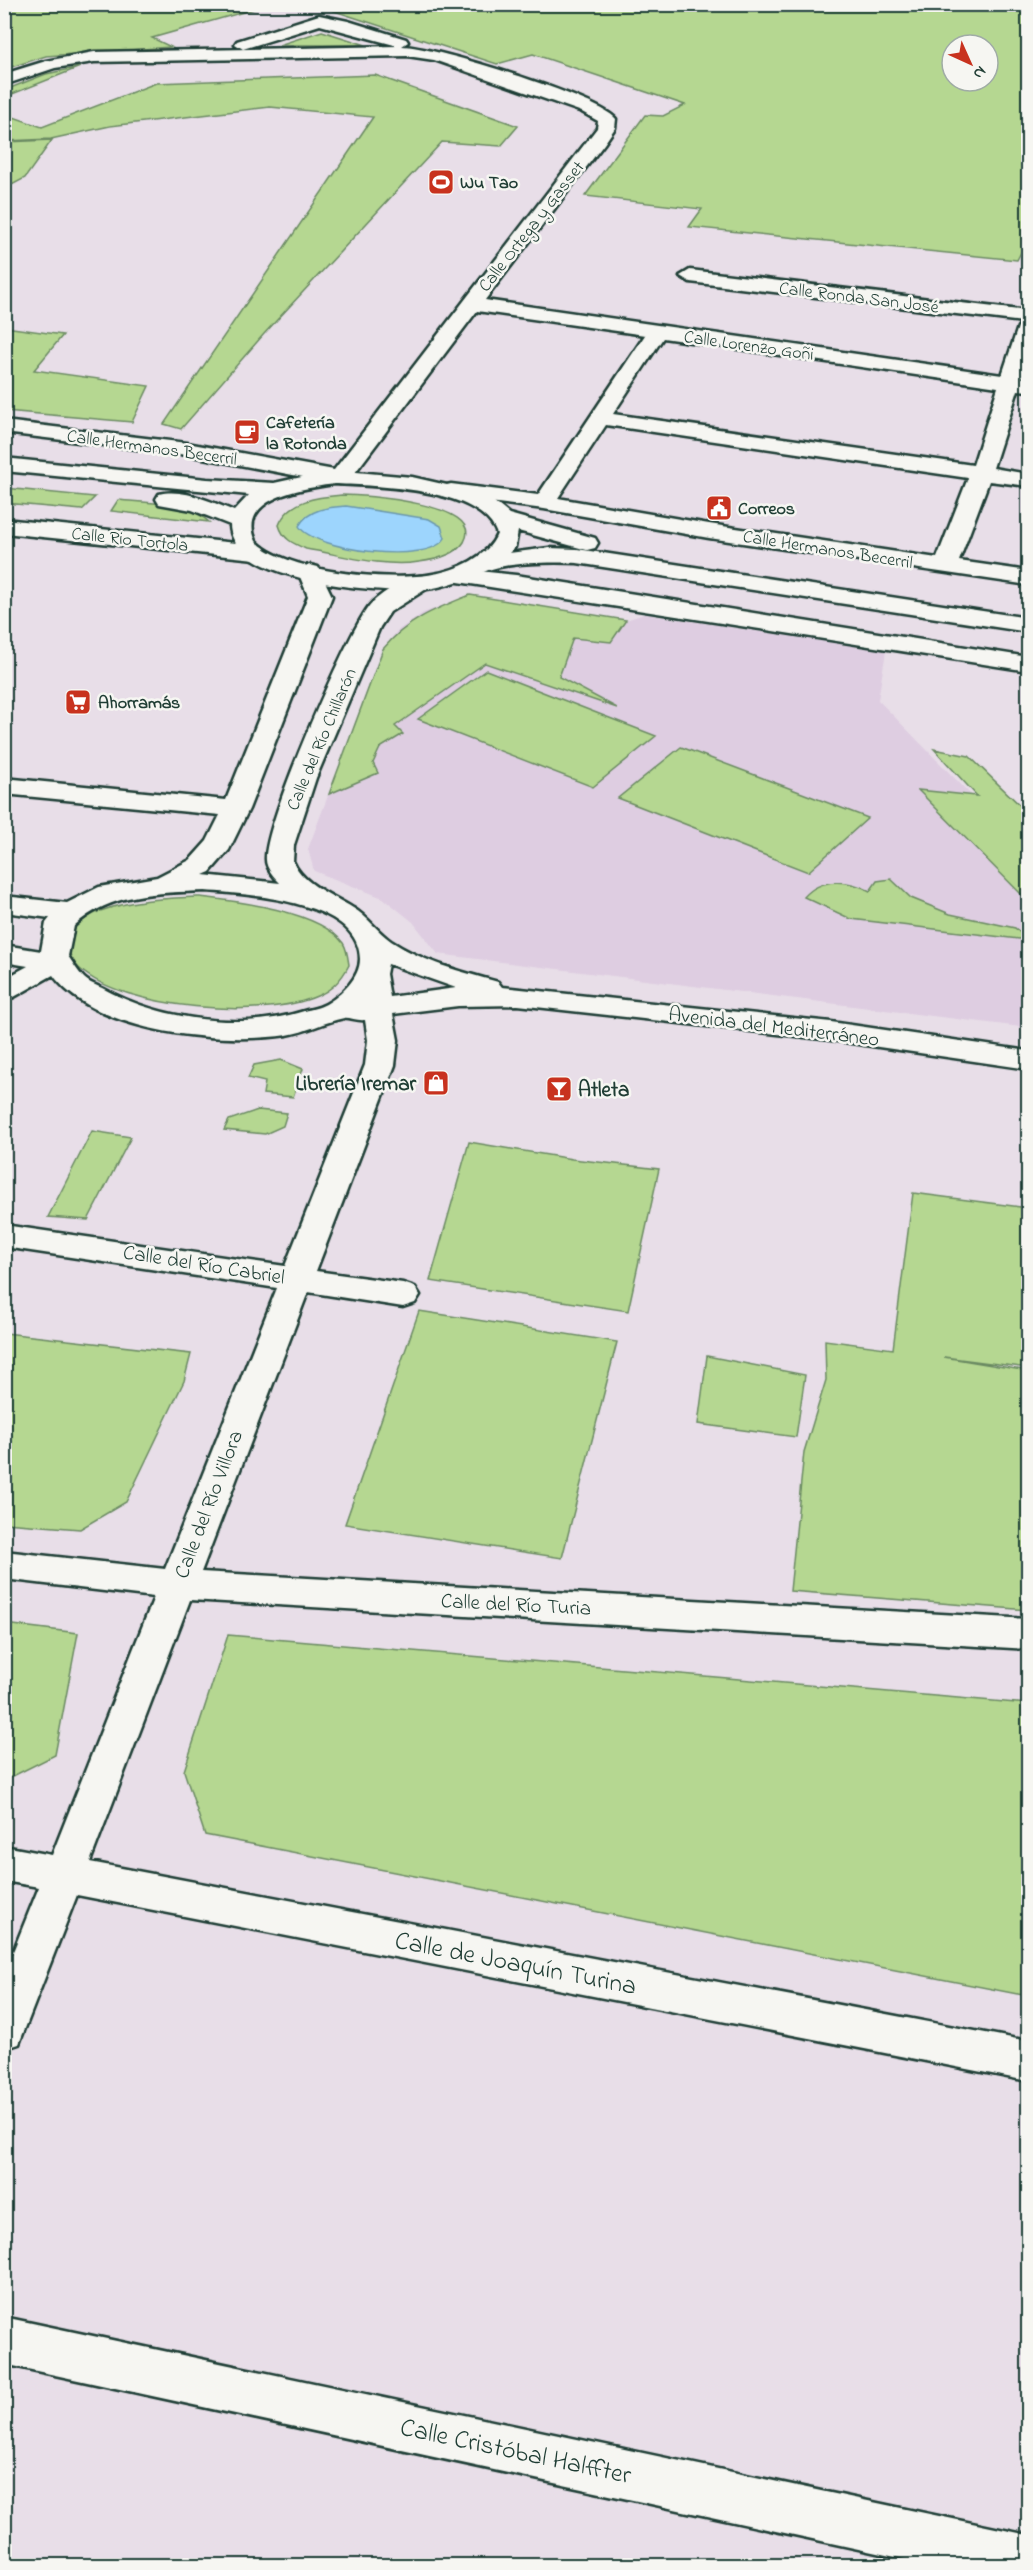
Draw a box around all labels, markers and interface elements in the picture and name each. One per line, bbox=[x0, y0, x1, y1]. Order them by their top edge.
north arrow bbox=[940, 33, 1000, 93]
text: N bbox=[967, 60, 992, 85]
street label: Calle Ortega y Gasset bbox=[473, 156, 593, 299]
sports icon: Wu Tao bbox=[426, 167, 456, 197]
place label: Wu Tao bbox=[460, 171, 518, 197]
street label: Calle Ronda San José bbox=[777, 276, 941, 322]
street label: Calle Lorenzo Goñi bbox=[682, 325, 815, 369]
place label: Cafetería la Rotonda bbox=[266, 411, 347, 458]
cafe icon: Cafetería la Rotonda bbox=[232, 417, 262, 447]
street label: Calle Hermanos Becerril bbox=[65, 424, 238, 474]
public building icon: Correos bbox=[704, 493, 734, 523]
place label: Correos bbox=[738, 497, 795, 523]
street label: Calle Rio Tortola bbox=[70, 522, 190, 560]
street label: Calle Hermanos Becerril bbox=[741, 525, 914, 577]
street label: Calle del Río Chillarón bbox=[281, 665, 365, 815]
supermarket icon: Ahorramás bbox=[63, 687, 93, 717]
place label: Ahorramás bbox=[98, 691, 180, 717]
street label: Avenida del Mediterráneo bbox=[667, 1000, 881, 1056]
shop icon: Librería Iremar bbox=[421, 1068, 451, 1098]
place label: Librería Iremar bbox=[296, 1070, 416, 1100]
bar icon: Atleta bbox=[544, 1074, 574, 1104]
place label: Atleta bbox=[578, 1076, 629, 1106]
street label: Calle del Río Cabriel bbox=[121, 1238, 287, 1294]
street label: Calle del Río Villora bbox=[168, 1426, 252, 1583]
street label: Calle del Río Turia bbox=[440, 1587, 592, 1625]
street label: Calle de Joaquín Turina bbox=[391, 1923, 640, 2007]
street label: Calle Cristóbal Halffter bbox=[396, 2410, 635, 2496]

